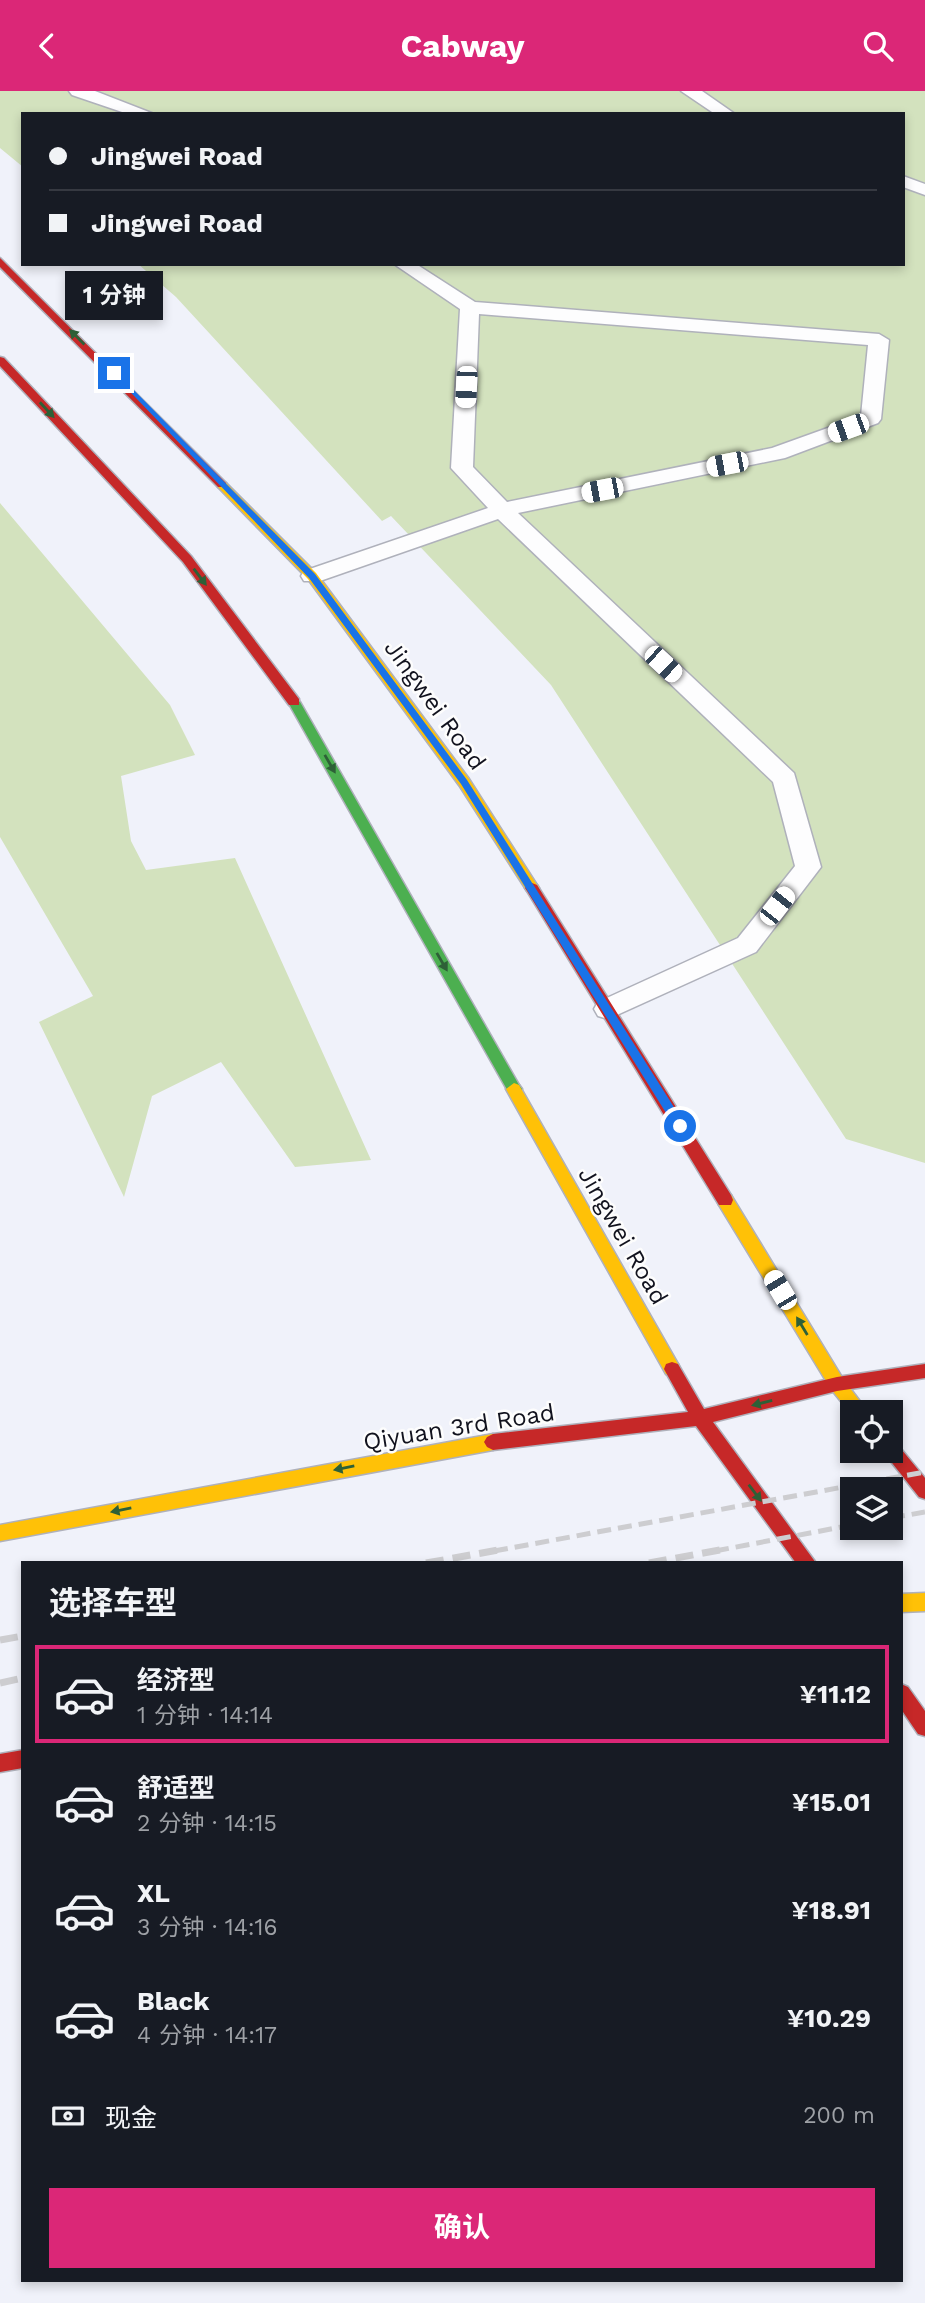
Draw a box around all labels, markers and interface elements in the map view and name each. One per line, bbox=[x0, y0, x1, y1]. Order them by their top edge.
icon: back bbox=[28, 27, 66, 65]
text: Cabway bbox=[400, 27, 525, 65]
icon: search bbox=[859, 27, 897, 65]
text: Jingwei Road bbox=[91, 141, 263, 171]
text: Jingwei Road bbox=[91, 208, 263, 238]
callout: 1 分钟 bbox=[65, 271, 163, 321]
text: 1 分钟 bbox=[83, 282, 145, 309]
one-way arrow bbox=[68, 328, 85, 345]
route end bbox=[98, 357, 130, 389]
car bbox=[455, 365, 478, 409]
one-way arrow bbox=[38, 401, 54, 418]
car bbox=[825, 411, 872, 445]
car bbox=[705, 450, 750, 478]
car bbox=[580, 476, 625, 504]
one-way arrow bbox=[193, 568, 208, 586]
street label: Jingwei Road bbox=[378, 635, 492, 775]
car bbox=[641, 642, 686, 686]
one-way arrow bbox=[324, 755, 336, 774]
car bbox=[756, 883, 799, 929]
one-way arrow bbox=[436, 952, 448, 972]
route start bbox=[664, 1110, 696, 1142]
street label: Jingwei Road bbox=[572, 1162, 674, 1310]
car bbox=[761, 1267, 800, 1313]
one-way arrow bbox=[795, 1316, 808, 1335]
street label: Qiyuan 3rd Road bbox=[361, 1398, 557, 1456]
one-way arrow bbox=[751, 1398, 773, 1409]
map controls bbox=[840, 1400, 903, 1540]
button: locate bbox=[840, 1400, 903, 1463]
one-way arrow bbox=[333, 1463, 355, 1474]
button: layers bbox=[840, 1477, 903, 1540]
one-way arrow bbox=[748, 1484, 762, 1502]
one-way arrow bbox=[110, 1505, 132, 1516]
text: 选择车型 bbox=[49, 1584, 177, 1622]
icon: car bbox=[53, 1663, 116, 1726]
text: 经济型 bbox=[137, 1665, 215, 1695]
text: ¥11.12 bbox=[800, 1679, 871, 1709]
text: 1 分钟 · 14:14 bbox=[137, 1702, 273, 1729]
icon: car bbox=[53, 1771, 116, 1834]
text: 舒适型 bbox=[137, 1773, 215, 1803]
text: ¥15.01 bbox=[792, 1787, 871, 1817]
text: 2 分钟 · 14:15 bbox=[137, 1810, 277, 1837]
text: XL bbox=[137, 1878, 170, 1908]
icon: car bbox=[53, 1879, 116, 1942]
text: ¥18.91 bbox=[791, 1895, 871, 1925]
text: 3 分钟 · 14:16 bbox=[137, 1914, 277, 1941]
text: Black bbox=[137, 1986, 209, 2016]
icon: car bbox=[53, 1987, 116, 2050]
text: ¥10.29 bbox=[787, 2003, 871, 2033]
text: 4 分钟 · 14:17 bbox=[137, 2022, 277, 2049]
icon: cash bbox=[49, 2097, 87, 2135]
text: 200 m bbox=[803, 2102, 875, 2129]
text: 现金 bbox=[105, 2103, 157, 2133]
button: 确认 bbox=[49, 2188, 875, 2268]

